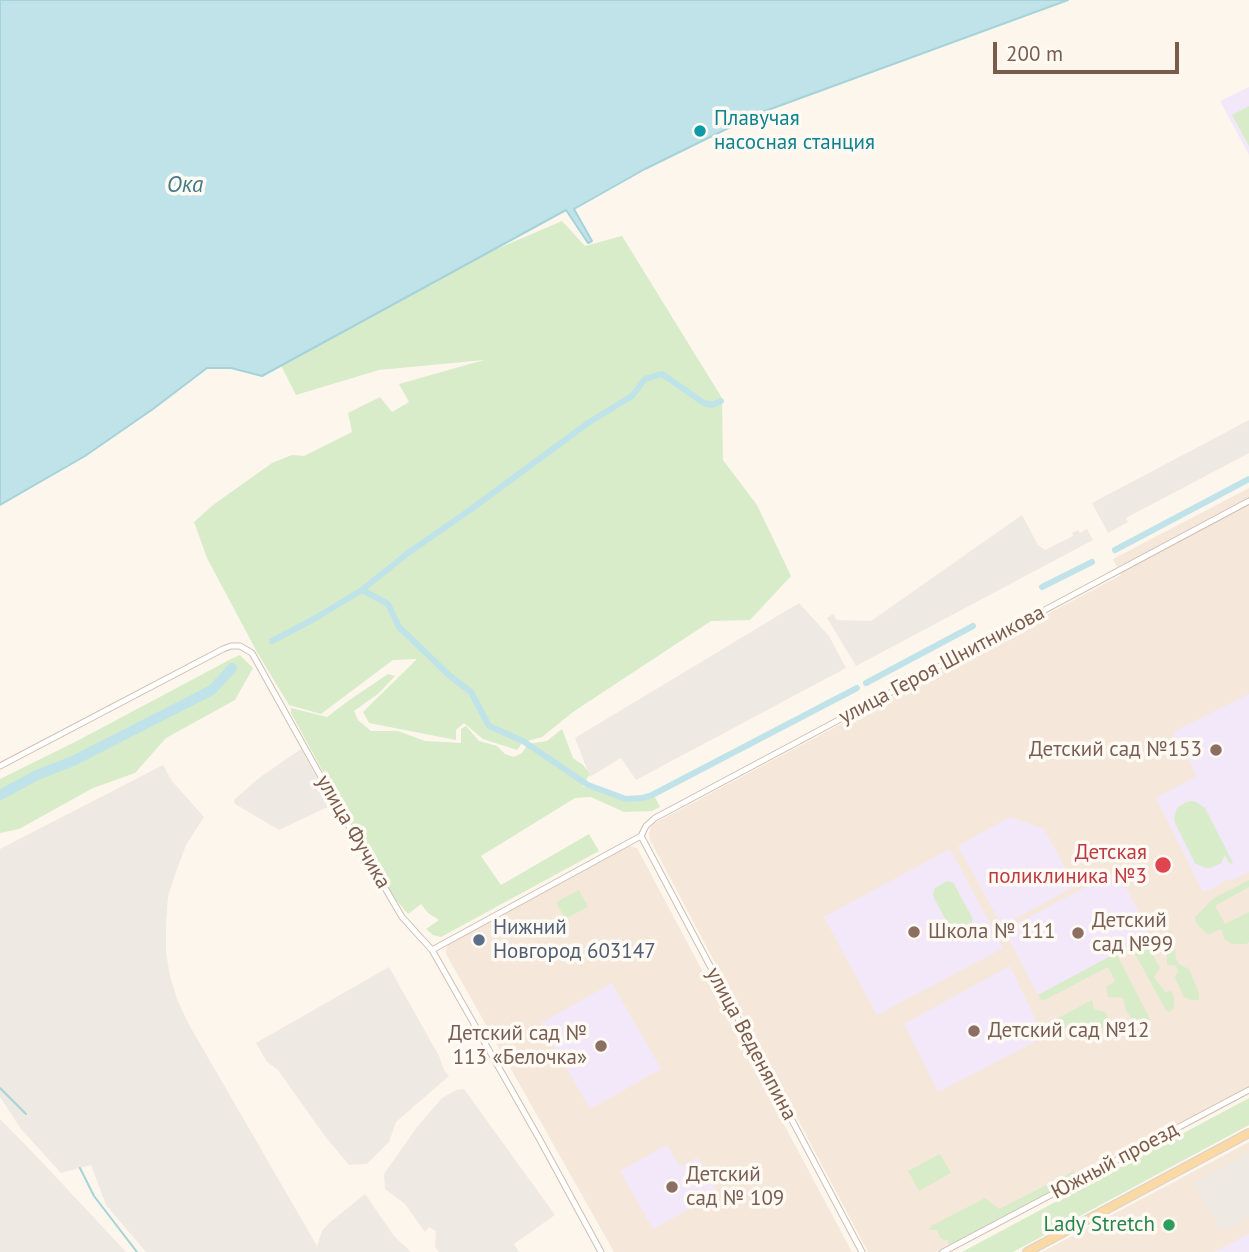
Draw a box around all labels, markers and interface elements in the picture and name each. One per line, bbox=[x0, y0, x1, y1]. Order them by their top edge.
scale bar bbox=[997, 28, 1182, 72]
text: 200 m bbox=[1006, 40, 1063, 67]
place label: Плавучая насосная станция bbox=[714, 106, 875, 156]
marker: Плавучая насосная станция bbox=[692, 123, 708, 139]
water label: Ока bbox=[167, 171, 203, 199]
street label: улица Героя Шнитникова bbox=[835, 600, 1049, 730]
place label: Детский сад №153 bbox=[1029, 737, 1202, 763]
marker: Детский сад №153 bbox=[1208, 742, 1224, 758]
street label: улица Фучика bbox=[310, 771, 396, 893]
place label: Детская поликлиника №3 bbox=[988, 840, 1147, 890]
marker: Детская поликлиника №3 bbox=[1153, 855, 1173, 875]
place label: Детский сад №99 bbox=[1092, 908, 1173, 958]
place label: Нижний Новгород 603147 bbox=[493, 915, 656, 965]
place label: Школа № 111 bbox=[928, 919, 1055, 945]
marker: Школа № 111 bbox=[906, 924, 922, 940]
marker: Детский сад №99 bbox=[1070, 925, 1086, 941]
marker: Нижний Новгород 603147 bbox=[471, 932, 487, 948]
street label: улица Веденяпина bbox=[700, 963, 802, 1125]
place label: Детский сад №12 bbox=[988, 1018, 1150, 1044]
place label: Детский сад № 113 «Белочка» bbox=[448, 1021, 587, 1071]
marker: Детский сад №12 bbox=[966, 1023, 982, 1039]
marker: Детский сад № 113 «Белочка» bbox=[593, 1038, 609, 1054]
street label: Южный проезд bbox=[1047, 1117, 1183, 1205]
place label: Детский сад № 109 bbox=[686, 1162, 784, 1212]
marker: Детский сад № 109 bbox=[664, 1179, 680, 1195]
place label: Lady Stretch bbox=[1044, 1212, 1155, 1238]
marker: Lady Stretch bbox=[1161, 1217, 1177, 1233]

